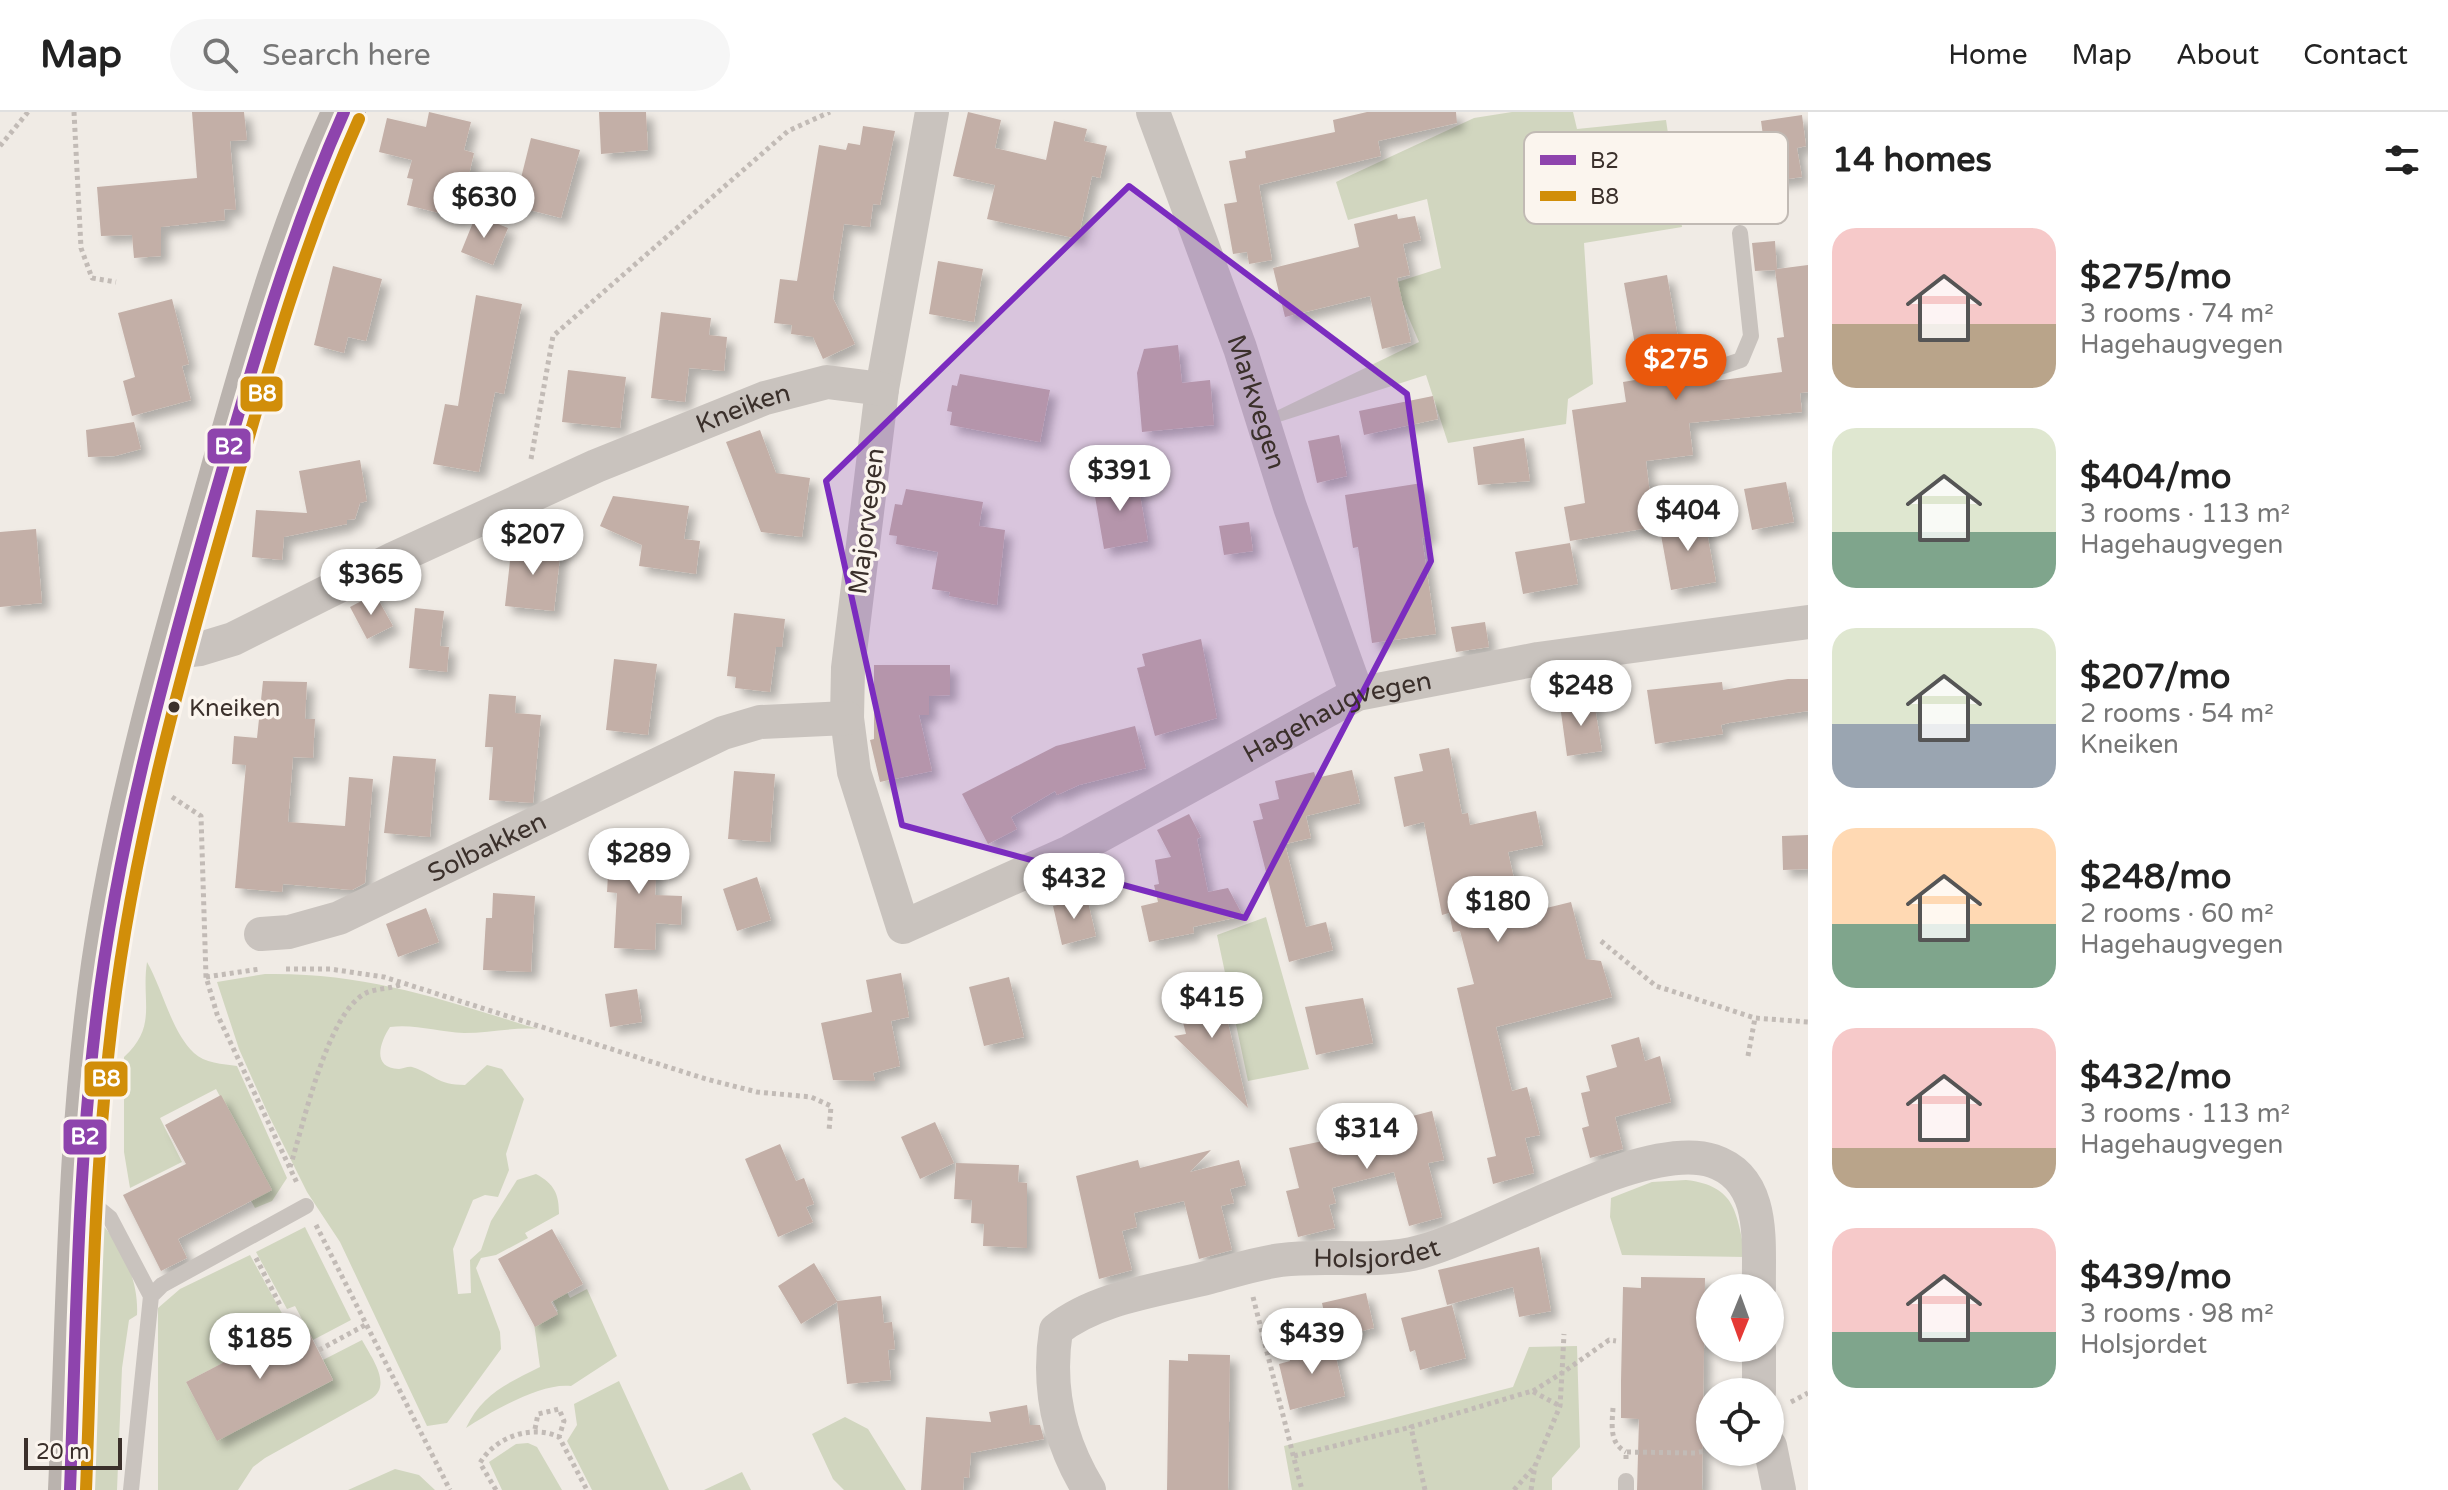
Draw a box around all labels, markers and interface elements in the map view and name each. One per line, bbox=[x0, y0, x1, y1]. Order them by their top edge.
search box bbox=[170, 19, 730, 91]
text: Map bbox=[40, 32, 122, 78]
icon: search bbox=[198, 33, 242, 77]
text: Search here bbox=[262, 37, 431, 74]
text: Home bbox=[1948, 38, 2028, 72]
text: Map bbox=[2072, 38, 2132, 72]
text: About bbox=[2176, 38, 2259, 72]
text: Contact bbox=[2303, 38, 2408, 72]
legend bbox=[1524, 132, 1788, 224]
icon: filters bbox=[2380, 138, 2424, 182]
text: 14 homes bbox=[1832, 140, 1992, 181]
text: B2 bbox=[1590, 148, 1619, 174]
pin: $630 bbox=[437, 172, 531, 240]
text: $630 bbox=[451, 182, 517, 213]
text: B8 bbox=[1590, 184, 1619, 210]
text: $275/mo bbox=[2080, 257, 2231, 298]
icon: home bbox=[1896, 260, 1992, 356]
text: 3 rooms · 74 m² bbox=[2080, 298, 2274, 329]
text: Hagehaugvegen bbox=[2080, 329, 2283, 360]
street label: Markvegen bbox=[1220, 331, 1292, 473]
pin: $275 bbox=[1629, 334, 1723, 402]
text: $275 bbox=[1643, 344, 1709, 375]
line badge: B8 bbox=[239, 375, 284, 413]
street label: Kneiken bbox=[691, 377, 794, 440]
text: B8 bbox=[247, 381, 277, 407]
line badge: B2 bbox=[206, 427, 252, 465]
text: B2 bbox=[214, 434, 244, 460]
pin: $391 bbox=[1073, 445, 1167, 513]
street label: Majorvegen bbox=[842, 446, 891, 596]
text: $391 bbox=[1087, 455, 1153, 486]
text: $404/mo bbox=[2080, 457, 2231, 498]
icon: home bbox=[1896, 460, 1992, 556]
pin: $404 bbox=[1641, 485, 1735, 553]
text: $404 bbox=[1655, 495, 1721, 526]
text: 3 rooms · 113 m² bbox=[2080, 498, 2290, 529]
pin: $207 bbox=[486, 509, 580, 577]
text: $207 bbox=[500, 519, 566, 550]
text: Hagehaugvegen bbox=[2080, 529, 2283, 560]
pin: $365 bbox=[324, 549, 418, 617]
text: $365 bbox=[338, 559, 404, 590]
text: $207/mo bbox=[2080, 657, 2230, 698]
pin: $248 bbox=[1534, 660, 1628, 728]
icon: home bbox=[1896, 660, 1992, 756]
street label: Hagehaugvegen bbox=[1238, 665, 1434, 770]
text: $248 bbox=[1548, 670, 1614, 701]
place label: Kneiken bbox=[189, 694, 280, 723]
text: 2 rooms · 54 m² bbox=[2080, 698, 2274, 729]
marker: Kneiken bbox=[166, 699, 182, 715]
text: Kneiken bbox=[2080, 729, 2179, 760]
street label: Solbakken bbox=[423, 806, 551, 889]
pin: $289 bbox=[592, 828, 686, 896]
text: $289 bbox=[606, 838, 672, 869]
pin: $432 bbox=[1027, 853, 1121, 921]
text: $248/mo bbox=[2080, 857, 2231, 898]
icon: home bbox=[1896, 860, 1992, 956]
text: $432 bbox=[1041, 863, 1107, 894]
pin: $180 bbox=[1451, 876, 1545, 944]
text: $180 bbox=[1465, 886, 1531, 917]
text: 2 rooms · 60 m² bbox=[2080, 898, 2274, 929]
text: Hagehaugvegen bbox=[2080, 929, 2283, 960]
pin: $415 bbox=[1165, 972, 1259, 1040]
text: $415 bbox=[1179, 982, 1245, 1013]
text: $432/mo bbox=[2080, 1057, 2231, 1098]
line badge: B8 bbox=[83, 1060, 129, 1098]
icon: home bbox=[1896, 1060, 1992, 1156]
text: B8 bbox=[91, 1066, 121, 1092]
text: 3 rooms · 113 m² bbox=[2080, 1098, 2290, 1129]
pin: $314 bbox=[1320, 1103, 1414, 1171]
text: $314 bbox=[1334, 1113, 1400, 1144]
line badge: B2 bbox=[62, 1118, 108, 1156]
text: B2 bbox=[70, 1124, 100, 1150]
text: Hagehaugvegen bbox=[2080, 1129, 2283, 1160]
street label: Holsjordet bbox=[1313, 1232, 1444, 1274]
text: $439/mo bbox=[2080, 1257, 2231, 1298]
icon: home bbox=[1896, 1260, 1992, 1356]
north arrow bbox=[1696, 1274, 1784, 1362]
map controls bbox=[1696, 1274, 1784, 1466]
text: 3 rooms · 98 m² bbox=[2080, 1298, 2274, 1329]
pin: $439 bbox=[1265, 1308, 1359, 1376]
pin: $185 bbox=[213, 1313, 307, 1381]
text: $439 bbox=[1279, 1318, 1345, 1349]
text: $185 bbox=[227, 1323, 293, 1354]
text: Holsjordet bbox=[2080, 1329, 2207, 1360]
button: locate bbox=[1696, 1378, 1784, 1466]
scale bar bbox=[24, 1434, 122, 1470]
text: 20 m bbox=[36, 1439, 90, 1465]

